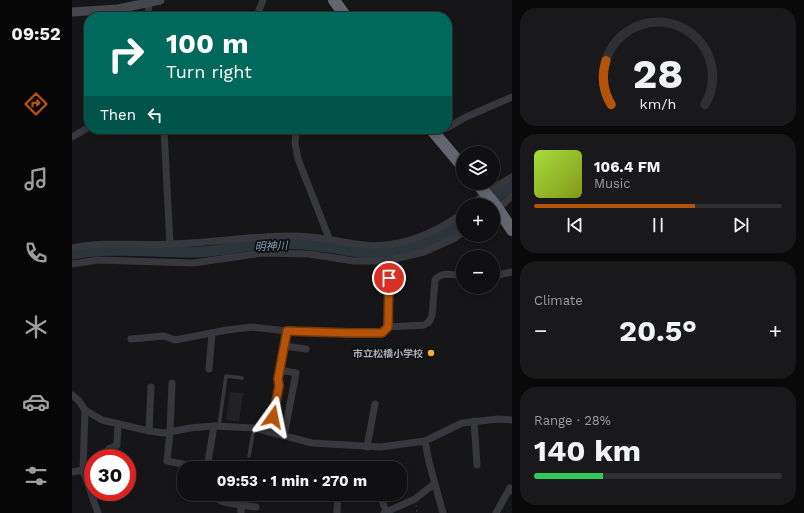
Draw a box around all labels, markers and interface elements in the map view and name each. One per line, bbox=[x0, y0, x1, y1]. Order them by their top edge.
text: 09:52 bbox=[11, 23, 61, 44]
text: 100 m bbox=[166, 27, 249, 60]
icon: right bbox=[100, 28, 152, 80]
text: 28 bbox=[633, 49, 683, 98]
text: Turn right bbox=[166, 61, 252, 82]
icon: directions bbox=[22, 90, 50, 118]
text: km/h bbox=[640, 96, 676, 112]
icon: left bbox=[144, 104, 166, 126]
text: Then bbox=[100, 106, 136, 124]
map controls bbox=[456, 146, 500, 294]
button: layers bbox=[456, 146, 500, 190]
text: 106.4 FM bbox=[594, 158, 660, 176]
icon: music bbox=[22, 165, 50, 193]
text: Music bbox=[594, 176, 631, 191]
button: + bbox=[456, 198, 500, 242]
icon: previous bbox=[564, 214, 586, 236]
icon: pause bbox=[647, 214, 669, 236]
icon: next bbox=[730, 214, 752, 236]
icon: phone bbox=[22, 239, 50, 267]
water label: 明神川 bbox=[254, 239, 289, 254]
button: − bbox=[456, 250, 500, 294]
pin bbox=[372, 261, 406, 295]
icon: arrive bbox=[378, 267, 400, 289]
text: Climate bbox=[534, 293, 583, 308]
icon: climate bbox=[22, 313, 50, 341]
text: 20.5° bbox=[619, 313, 697, 348]
text: − bbox=[534, 318, 547, 343]
text: + bbox=[769, 318, 782, 343]
place label: 市立松橋小学校 bbox=[353, 348, 423, 359]
marker: 市立松橋小学校 bbox=[426, 348, 436, 358]
icon: car bbox=[22, 388, 50, 416]
position arrow bbox=[252, 396, 294, 438]
text: Range · 28% bbox=[534, 413, 611, 428]
text: 140 km bbox=[534, 433, 641, 468]
speed limit sign: 30 bbox=[84, 449, 136, 501]
icon: filters bbox=[22, 462, 50, 490]
text: 09:53 · 1 min · 270 m bbox=[217, 472, 367, 490]

